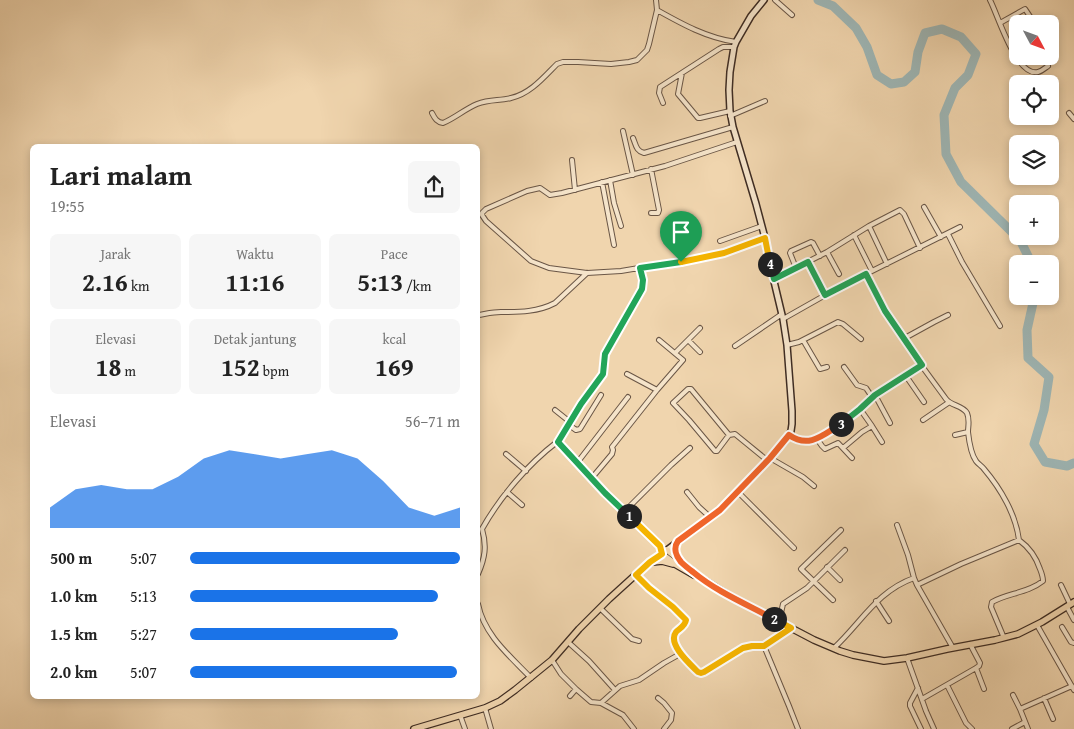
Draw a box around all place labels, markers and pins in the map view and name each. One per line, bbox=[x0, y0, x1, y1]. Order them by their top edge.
pin bbox=[660, 211, 702, 262]
pin: 4 bbox=[758, 252, 782, 276]
pin: 3 bbox=[828, 412, 854, 436]
pin: 1 bbox=[616, 504, 642, 528]
pin: 2 bbox=[762, 606, 786, 632]

